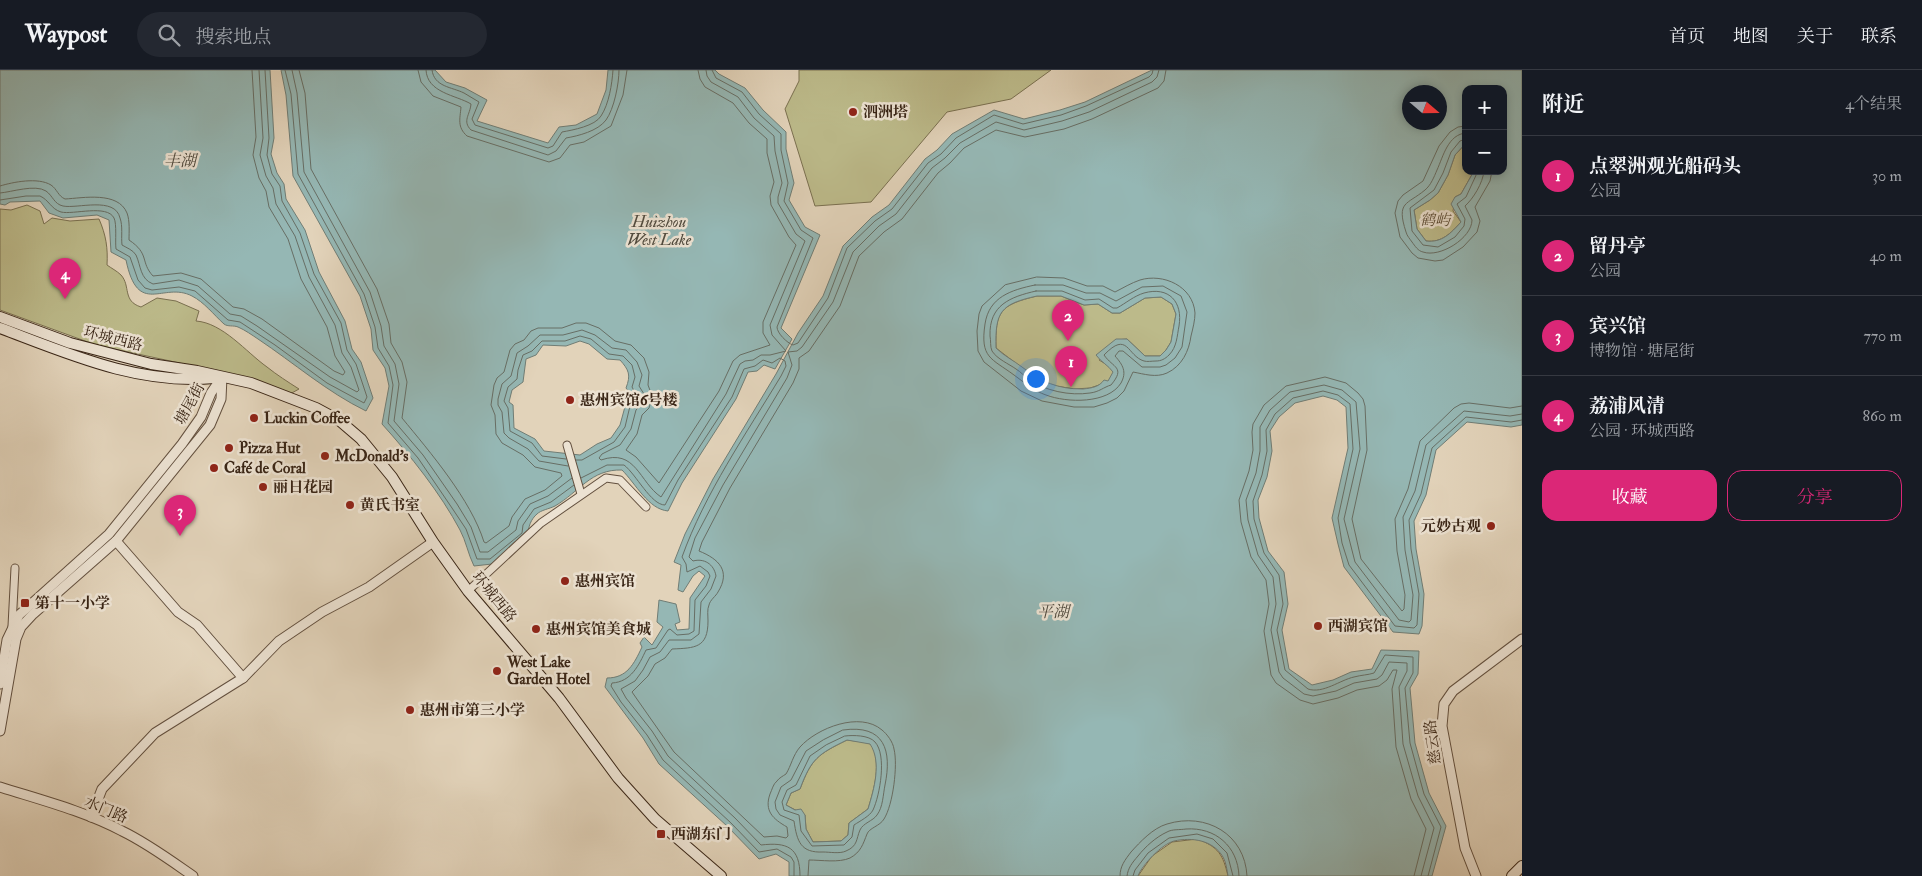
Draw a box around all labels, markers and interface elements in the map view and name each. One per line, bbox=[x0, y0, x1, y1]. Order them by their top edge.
search box bbox=[137, 12, 487, 57]
text: Waypost bbox=[25, 19, 107, 50]
icon: search bbox=[155, 21, 183, 49]
text: 搜索地点 bbox=[195, 25, 271, 49]
text: 首页 bbox=[1669, 25, 1705, 48]
text: 地图 bbox=[1733, 25, 1769, 48]
text: 关于 bbox=[1797, 25, 1833, 48]
text: 联系 bbox=[1861, 25, 1897, 48]
north arrow bbox=[1402, 85, 1447, 130]
map controls bbox=[1462, 85, 1507, 175]
button: + bbox=[1462, 85, 1507, 130]
text: 附近 bbox=[1542, 91, 1584, 118]
text: 4个结果 bbox=[1845, 94, 1902, 114]
place label: 泗洲塔 bbox=[863, 103, 908, 122]
marker: 泗洲塔 bbox=[847, 106, 859, 118]
button: − bbox=[1462, 130, 1507, 175]
water label: 丰湖 bbox=[164, 151, 199, 171]
text: 点翠洲观光船码头 bbox=[1589, 154, 1741, 178]
text: 1 bbox=[1555, 166, 1561, 186]
text: 30 m bbox=[1872, 166, 1902, 186]
text: 公园 bbox=[1589, 181, 1621, 201]
park label: 鹤屿 bbox=[1420, 211, 1452, 230]
water label: Huizhou West Lake bbox=[627, 212, 692, 250]
text: 留丹亭 bbox=[1589, 234, 1646, 258]
text: 2 bbox=[1554, 246, 1562, 266]
text: 40 m bbox=[1869, 246, 1902, 266]
pin: 4 bbox=[49, 258, 81, 299]
text: 公园 bbox=[1589, 261, 1621, 281]
pin: 2 bbox=[1052, 300, 1084, 341]
text: 宾兴馆 bbox=[1589, 314, 1646, 338]
street label: 环城西路 bbox=[82, 323, 144, 355]
text: 3 bbox=[1555, 326, 1561, 346]
text: 770 m bbox=[1863, 326, 1902, 346]
text: 博物馆 · 塘尾街 bbox=[1589, 341, 1695, 361]
pin: 1 bbox=[1055, 346, 1087, 387]
your location bbox=[1023, 366, 1049, 392]
street label: 塘尾街 bbox=[171, 380, 209, 428]
place label: 惠州宾馆6号楼 bbox=[580, 391, 678, 410]
marker: 惠州宾馆6号楼 bbox=[564, 394, 576, 406]
text: 荔浦风清 bbox=[1589, 394, 1665, 418]
text: 4 bbox=[1554, 406, 1562, 426]
text: 860 m bbox=[1862, 406, 1902, 426]
place label: Luckin Coffee bbox=[264, 409, 351, 428]
marker: Luckin Coffee bbox=[248, 412, 260, 424]
text: 公园 · 环城西路 bbox=[1589, 421, 1695, 441]
place label: Pizza Hut bbox=[239, 439, 300, 458]
marker: Pizza Hut bbox=[223, 442, 235, 454]
place label: McDonald's bbox=[334, 447, 408, 466]
marker: McDonald's bbox=[319, 450, 331, 462]
place label: Café de Coral bbox=[224, 459, 306, 478]
marker: Café de Coral bbox=[208, 462, 220, 474]
button: 收藏 bbox=[1542, 470, 1717, 521]
button: 分享 bbox=[1727, 470, 1902, 521]
place label: 丽日花园 bbox=[273, 478, 333, 497]
marker: 丽日花园 bbox=[257, 481, 269, 493]
pin: 3 bbox=[164, 495, 196, 536]
place label: 黄氏书室 bbox=[360, 496, 420, 515]
marker: 黄氏书室 bbox=[344, 499, 356, 511]
place label: 元妙古观 bbox=[1421, 517, 1481, 536]
marker: 元妙古观 bbox=[1485, 520, 1497, 532]
street label: 环城西路 bbox=[468, 568, 520, 626]
place label: 惠州宾馆 bbox=[575, 572, 635, 591]
marker: 惠州宾馆 bbox=[559, 575, 571, 587]
place label: 第十一小学 bbox=[35, 594, 110, 613]
marker: 第十一小学 bbox=[19, 597, 31, 609]
water label: 平湖 bbox=[1037, 602, 1072, 622]
place label: 西湖宾馆 bbox=[1328, 617, 1388, 636]
place label: 惠州宾馆美食城 bbox=[546, 620, 651, 639]
marker: 西湖宾馆 bbox=[1312, 620, 1324, 632]
marker: 惠州宾馆美食城 bbox=[530, 623, 542, 635]
place label: West Lake Garden Hotel bbox=[506, 653, 590, 689]
marker: West Lake Garden Hotel bbox=[491, 665, 503, 677]
place label: 惠州市第三小学 bbox=[420, 701, 525, 720]
marker: 惠州市第三小学 bbox=[404, 704, 416, 716]
street label: 慈云路 bbox=[1421, 719, 1445, 765]
street label: 水门路 bbox=[82, 792, 130, 828]
place label: 西湖东门 bbox=[671, 825, 731, 844]
marker: 西湖东门 bbox=[655, 828, 667, 840]

